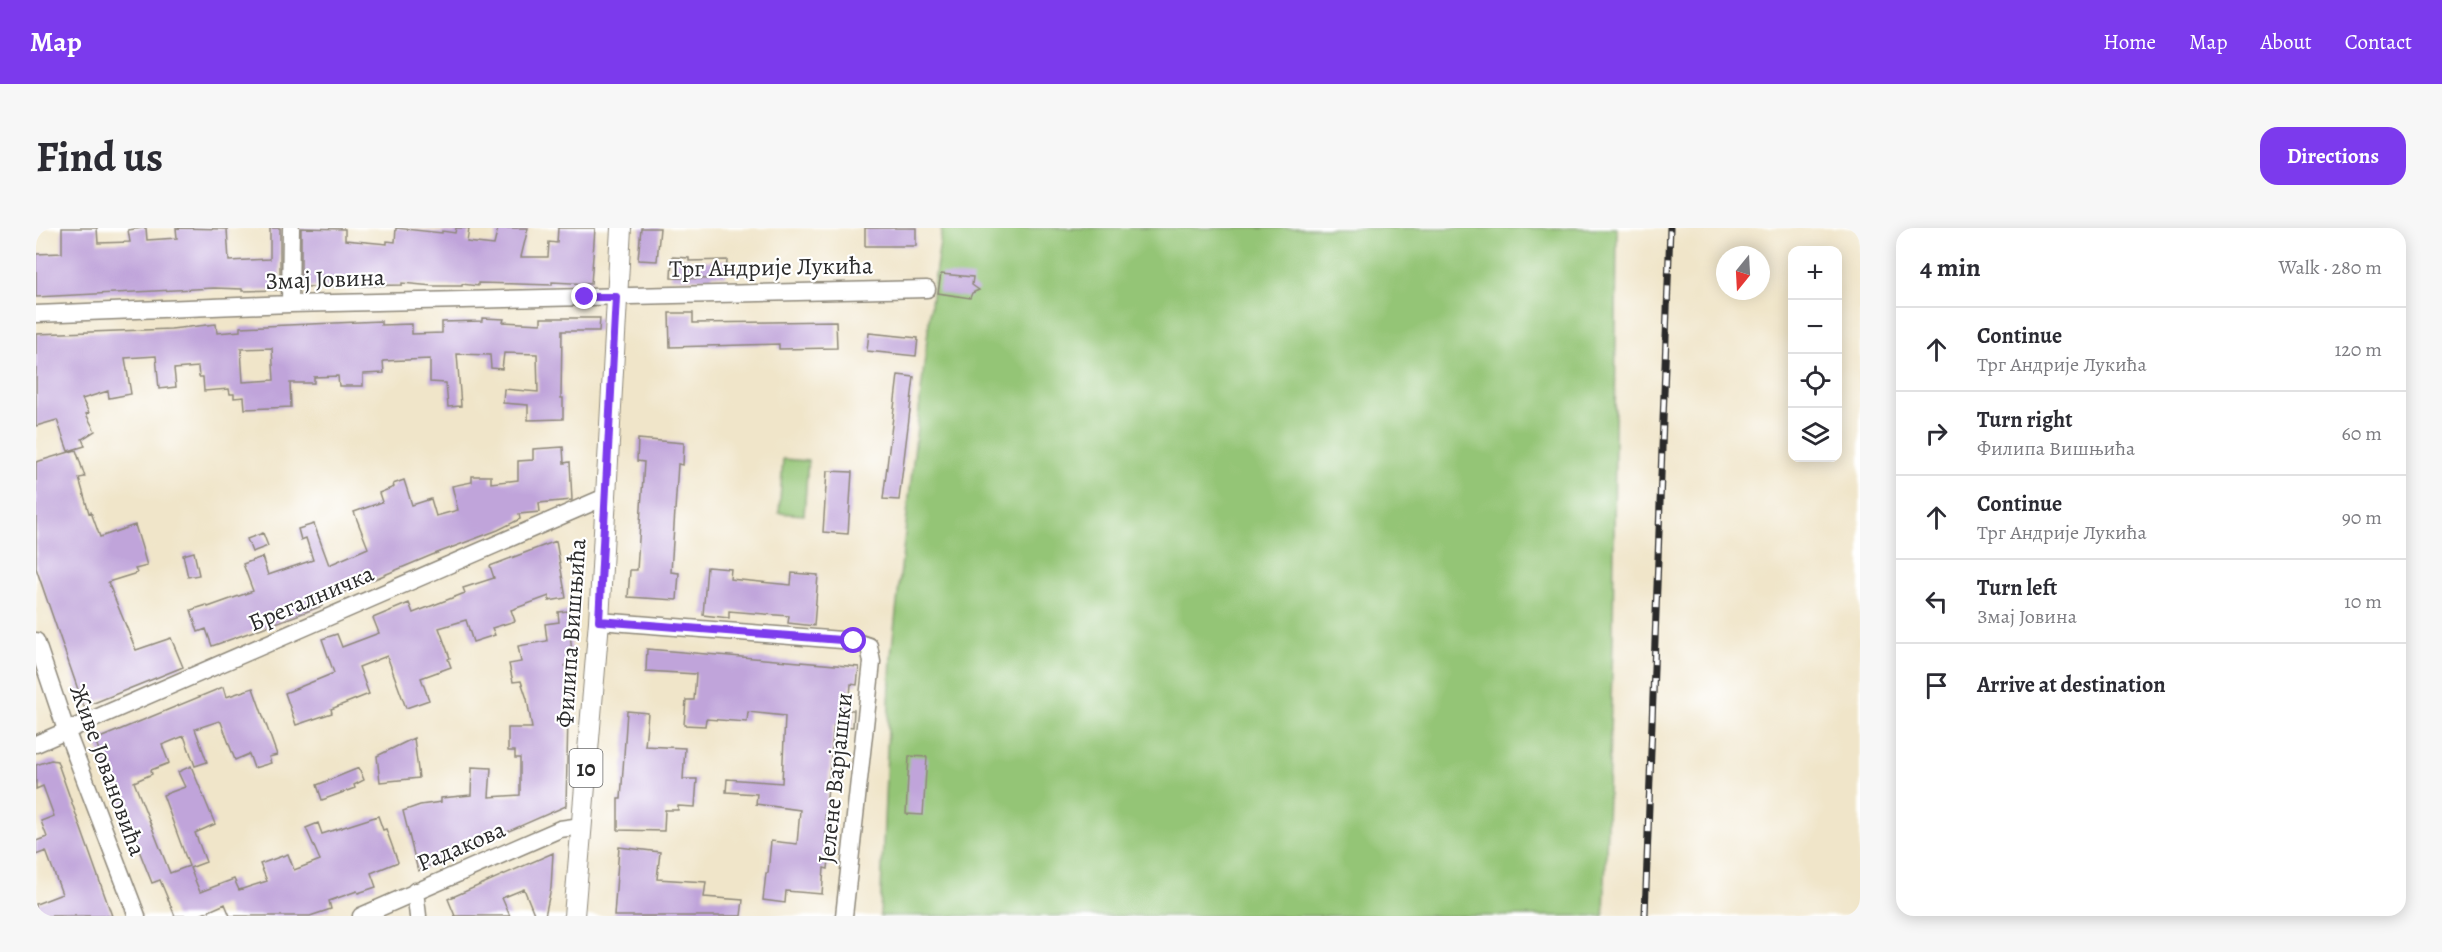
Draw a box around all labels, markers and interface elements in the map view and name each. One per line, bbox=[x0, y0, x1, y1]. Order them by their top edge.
text: Map bbox=[30, 23, 82, 61]
text: Home bbox=[2103, 28, 2156, 56]
text: Map bbox=[2189, 28, 2227, 56]
text: About bbox=[2260, 28, 2312, 56]
text: Contact bbox=[2345, 28, 2412, 56]
button: Directions bbox=[2260, 127, 2406, 185]
text: Find us bbox=[36, 128, 163, 185]
north arrow bbox=[1716, 246, 1770, 300]
map controls bbox=[1788, 246, 1842, 462]
button: + bbox=[1788, 246, 1842, 300]
street label: Трг Андрије Лукића bbox=[669, 249, 873, 285]
text: 4 min bbox=[1920, 250, 1981, 285]
text: Walk · 280 m bbox=[2278, 254, 2382, 281]
street label: Змај Јовина bbox=[265, 261, 385, 297]
route end bbox=[571, 283, 597, 309]
button: − bbox=[1788, 300, 1842, 354]
text: Continue bbox=[1977, 321, 2062, 351]
icon: ahead bbox=[1920, 333, 1953, 366]
text: 120 m bbox=[2334, 336, 2382, 363]
text: Трг Андрије Лукића bbox=[1977, 351, 2147, 378]
button: locate bbox=[1788, 354, 1842, 408]
text: Turn right bbox=[1977, 405, 2073, 435]
button: layers bbox=[1788, 408, 1842, 462]
icon: right bbox=[1920, 417, 1953, 450]
text: 60 m bbox=[2342, 420, 2382, 447]
text: Филипа Вишњића bbox=[1977, 435, 2135, 462]
text: Continue bbox=[1977, 489, 2062, 519]
icon: ahead bbox=[1920, 501, 1953, 534]
text: 90 m bbox=[2342, 504, 2382, 531]
text: Трг Андрије Лукића bbox=[1977, 519, 2147, 546]
street label: Филипа Вишњића bbox=[548, 537, 594, 729]
street label: Брегалничка bbox=[243, 557, 379, 639]
text: Turn left bbox=[1977, 573, 2057, 603]
icon: left bbox=[1920, 585, 1953, 618]
text: 10 m bbox=[2344, 588, 2382, 615]
text: Змај Јовина bbox=[1977, 603, 2077, 630]
route start bbox=[840, 627, 866, 653]
icon: arrive bbox=[1920, 669, 1953, 702]
text: Arrive at destination bbox=[1977, 670, 2166, 700]
street label: Живе Јовановића bbox=[62, 680, 154, 860]
street label: Јелене Варјашки bbox=[810, 691, 860, 865]
road number: 10 bbox=[570, 749, 602, 787]
street label: Радакова bbox=[412, 813, 510, 879]

